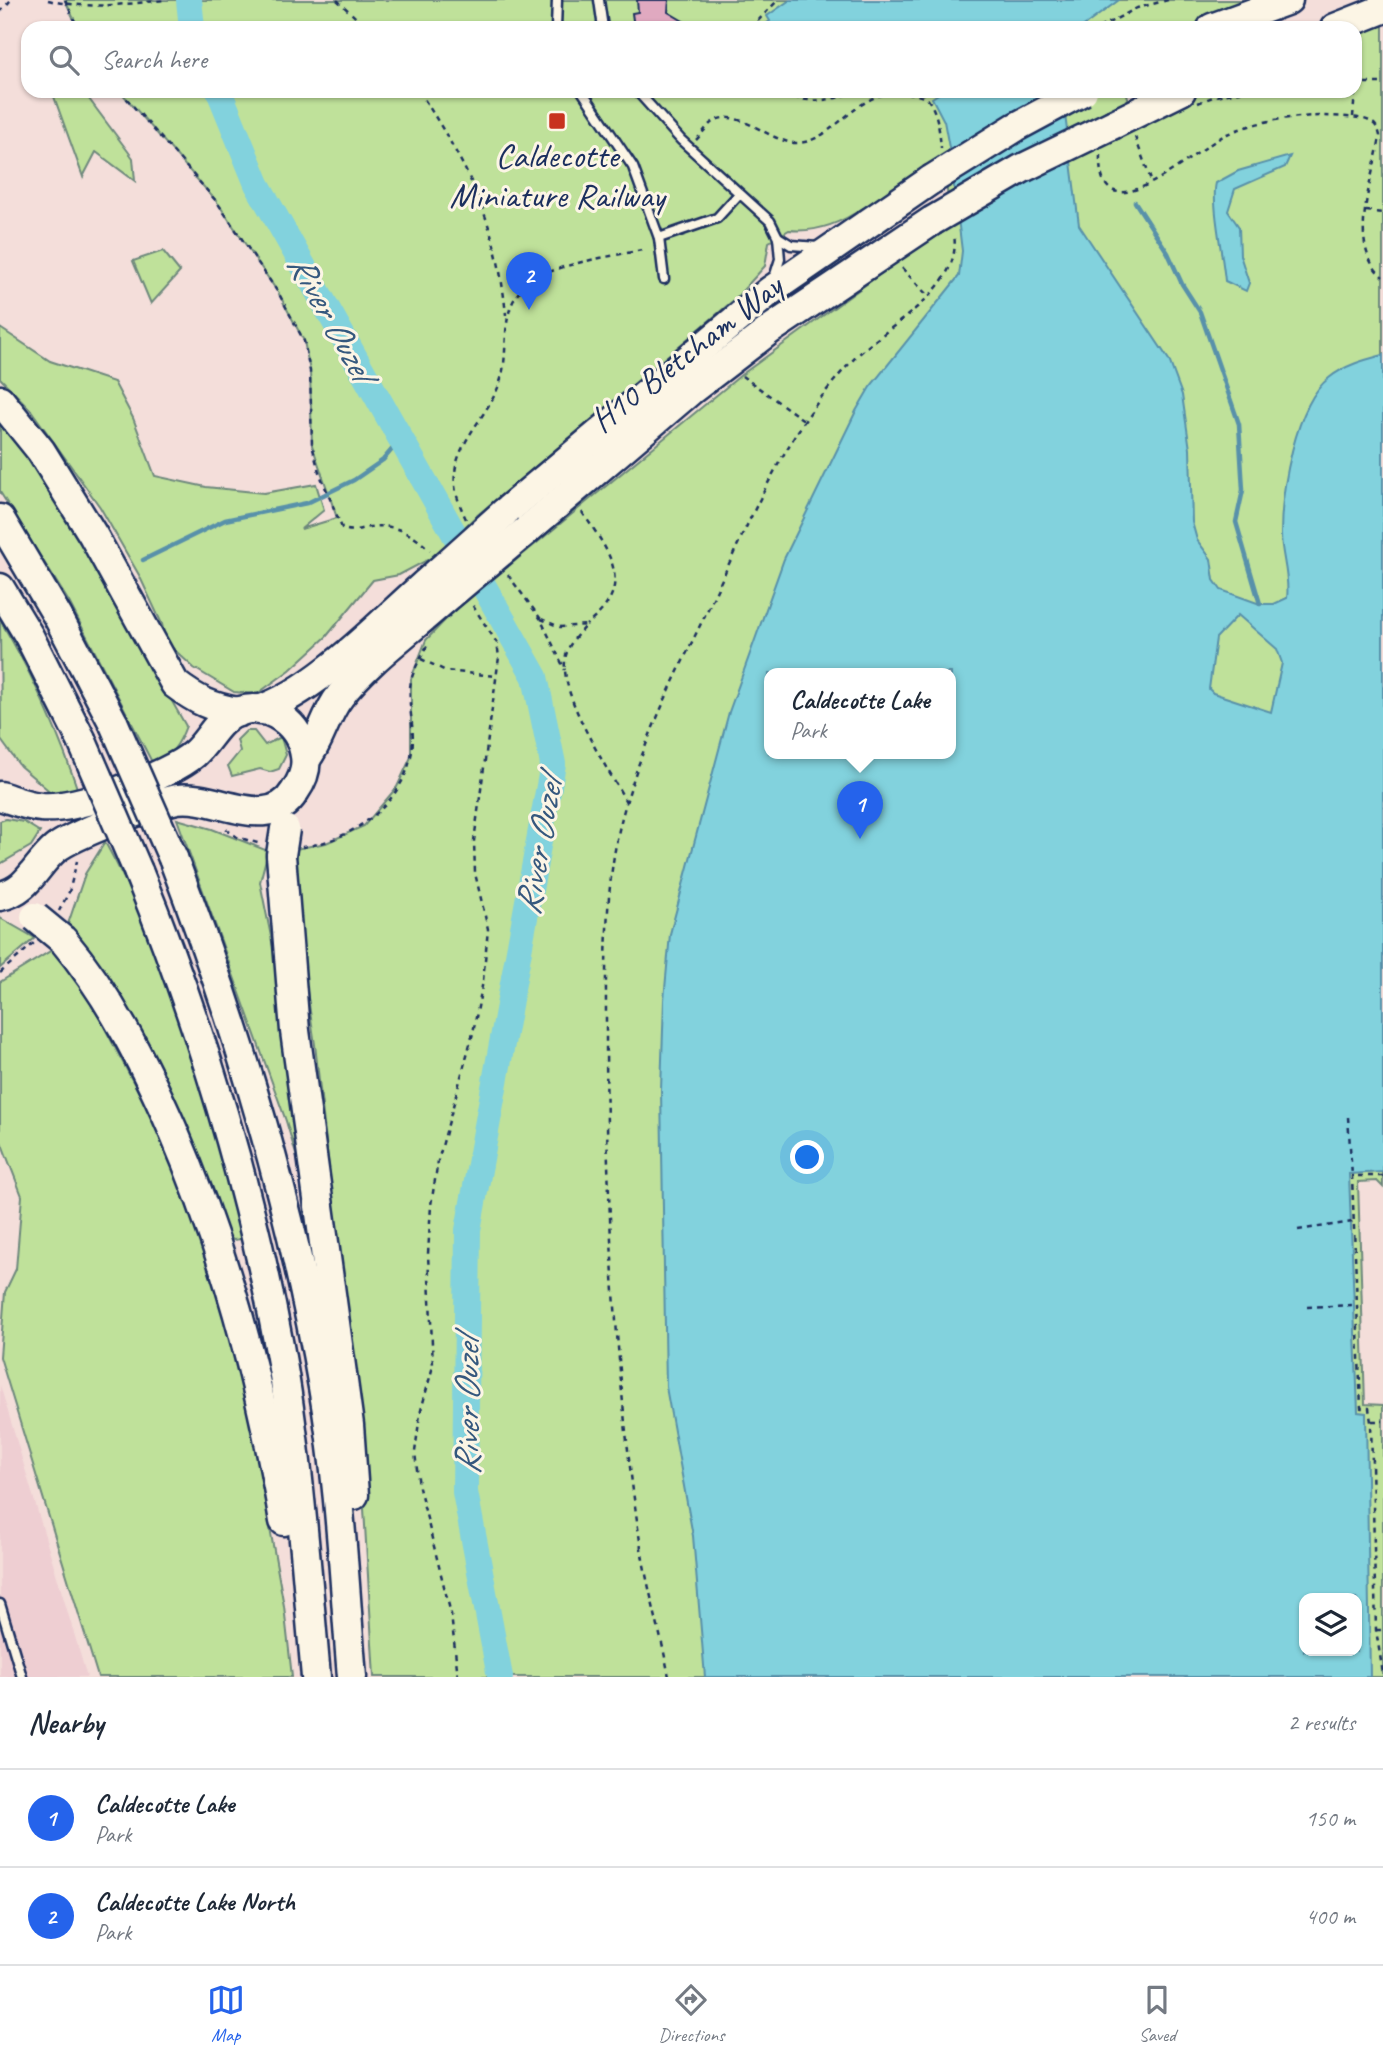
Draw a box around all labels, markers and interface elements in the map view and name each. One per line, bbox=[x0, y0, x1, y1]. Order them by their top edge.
search box bbox=[21, 21, 1362, 98]
icon: search bbox=[45, 41, 83, 79]
text: Search here bbox=[101, 43, 207, 76]
marker: Caldecotte Miniature Railway bbox=[547, 111, 567, 131]
place label: Caldecotte Miniature Railway bbox=[449, 133, 668, 218]
water label: River Ouzel bbox=[277, 245, 391, 398]
pin: 2 bbox=[506, 252, 552, 310]
street label: H10 Bletcham Way bbox=[581, 262, 794, 442]
popup bbox=[764, 668, 956, 759]
text: Caldecotte Lake bbox=[790, 683, 930, 716]
text: Park bbox=[790, 716, 827, 745]
water label: River Ouzel bbox=[503, 763, 575, 918]
pin: 1 bbox=[837, 781, 883, 839]
your location bbox=[790, 1140, 824, 1174]
water label: River Ouzel bbox=[443, 1326, 490, 1475]
map controls bbox=[1299, 1593, 1362, 1656]
button: layers bbox=[1299, 1593, 1362, 1656]
text: Nearby bbox=[28, 1704, 104, 1742]
text: 2 results bbox=[1288, 1708, 1355, 1737]
text: Caldecotte Lake bbox=[95, 1787, 234, 1820]
text: 1 bbox=[46, 1804, 56, 1833]
text: 150 m bbox=[1306, 1804, 1355, 1833]
text: Park bbox=[95, 1820, 131, 1849]
text: Caldecotte Lake North bbox=[95, 1885, 295, 1918]
text: 2 bbox=[46, 1902, 56, 1931]
text: 400 m bbox=[1306, 1902, 1355, 1931]
text: Park bbox=[95, 1918, 131, 1947]
tab: Map bbox=[207, 1981, 245, 2047]
tab: Directions bbox=[658, 1981, 725, 2047]
tab: Saved bbox=[1138, 1981, 1176, 2047]

